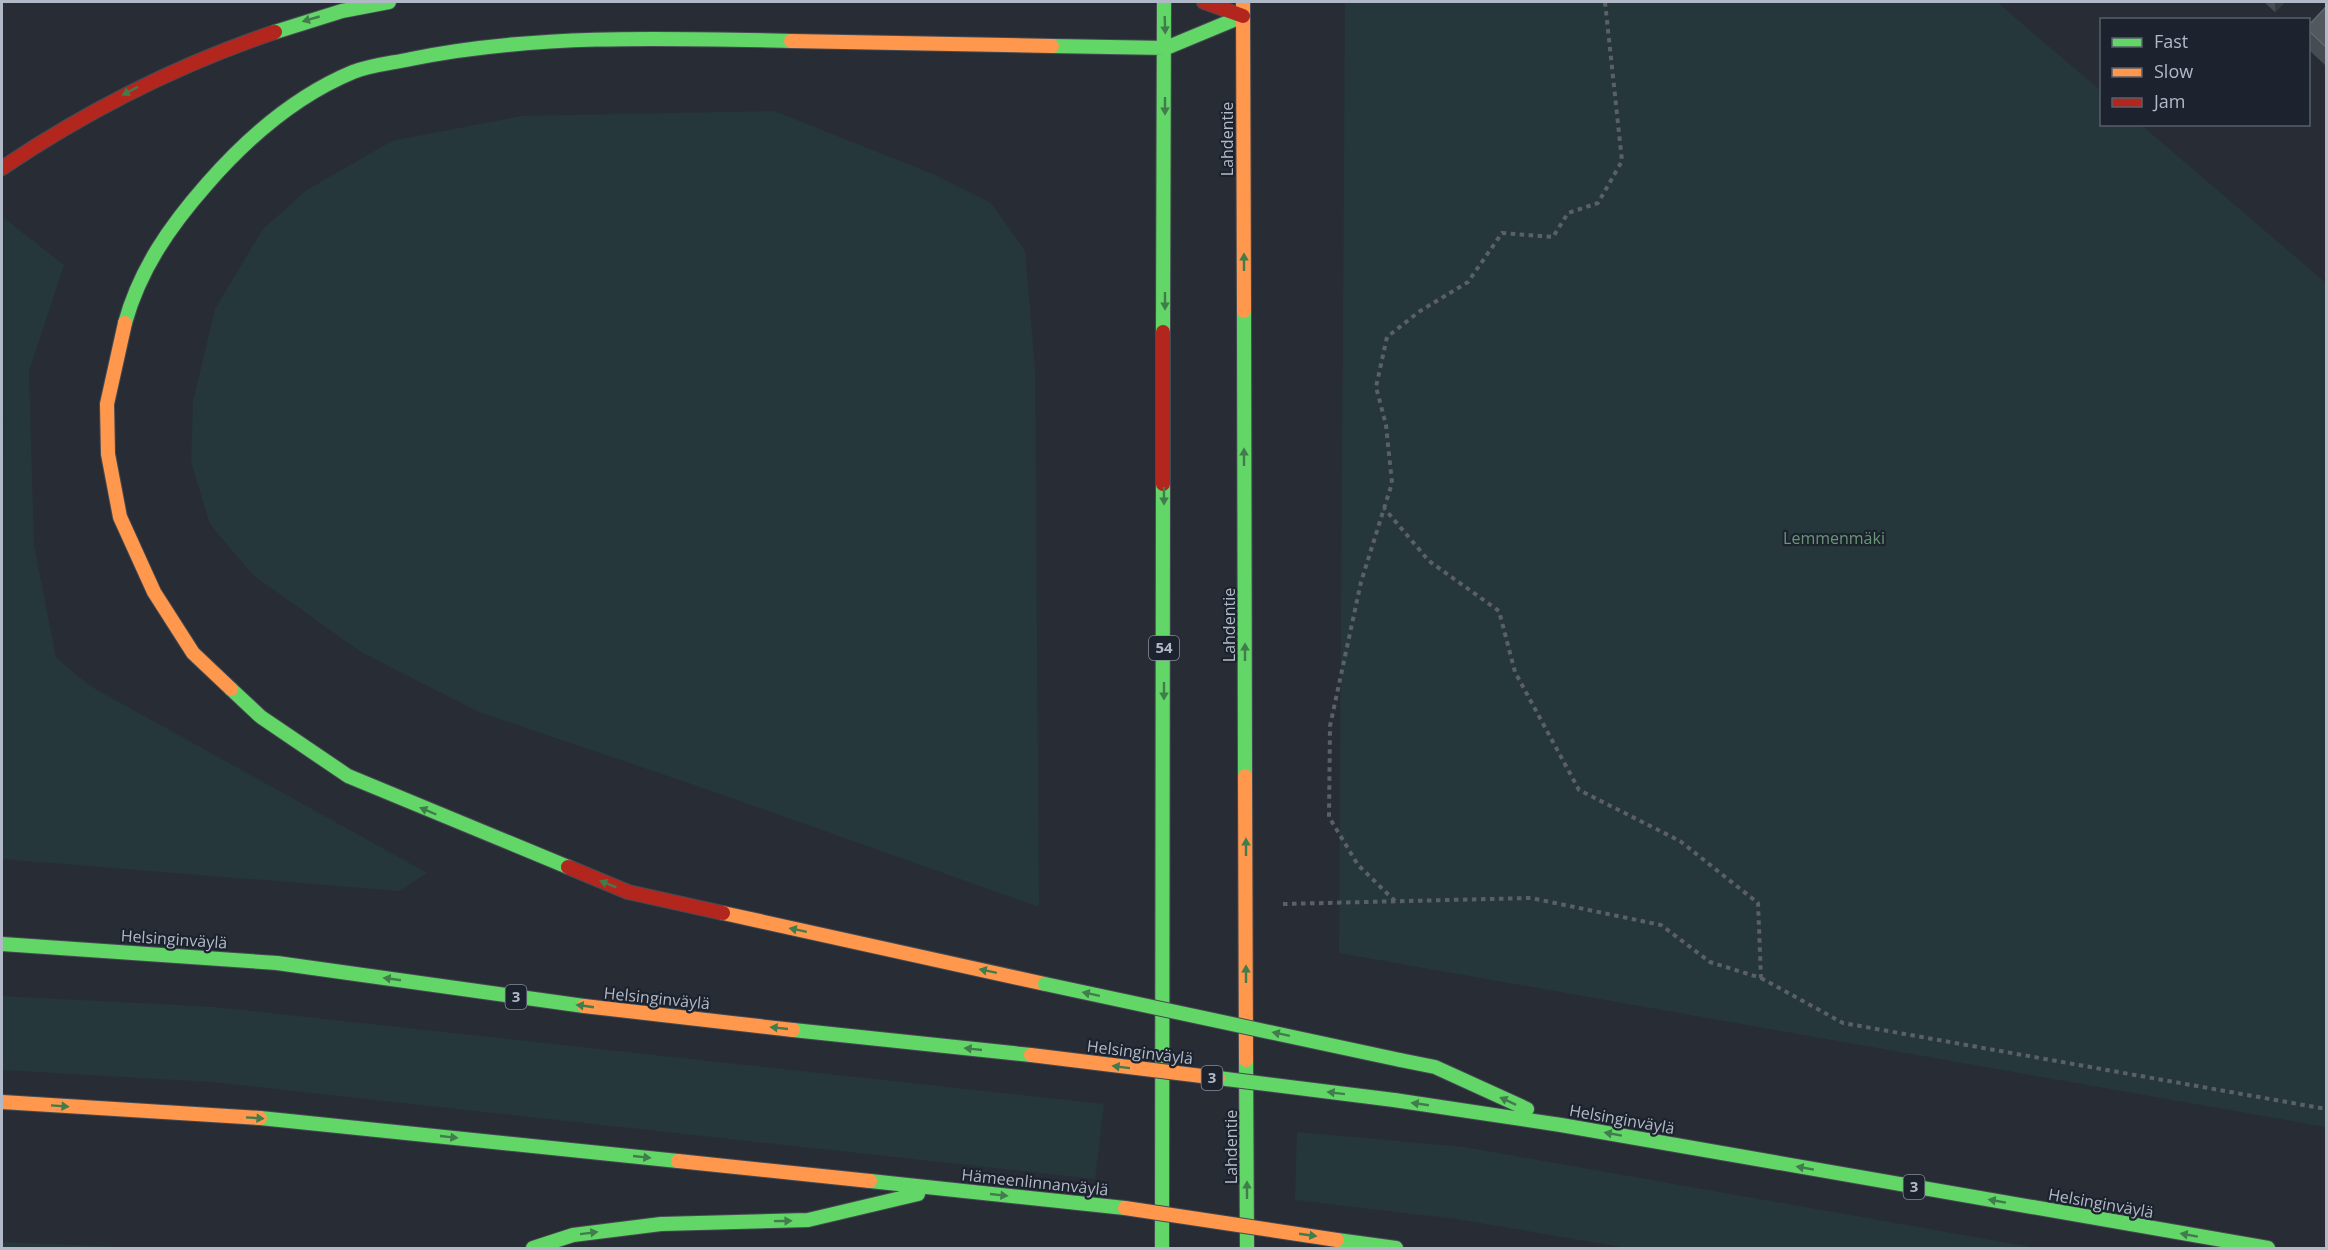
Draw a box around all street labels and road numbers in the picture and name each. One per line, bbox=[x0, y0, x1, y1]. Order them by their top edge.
street label: Lahdentie bbox=[1216, 102, 1238, 176]
street label: Lahdentie bbox=[1218, 588, 1240, 662]
road number: 54 bbox=[1149, 636, 1179, 660]
street label: Helsinginväylä bbox=[120, 924, 228, 954]
street label: Helsinginväylä bbox=[603, 981, 711, 1015]
road number: 3 bbox=[506, 985, 526, 1009]
street label: Helsinginväylä bbox=[1086, 1035, 1194, 1069]
road number: 3 bbox=[1202, 1066, 1222, 1090]
street label: Helsinginväylä bbox=[1568, 1099, 1676, 1139]
street label: Lahdentie bbox=[1220, 1110, 1242, 1184]
street label: Hämeenlinnanväylä bbox=[960, 1163, 1110, 1201]
road number: 3 bbox=[1904, 1175, 1924, 1199]
street label: Helsinginväylä bbox=[2047, 1183, 2155, 1223]

